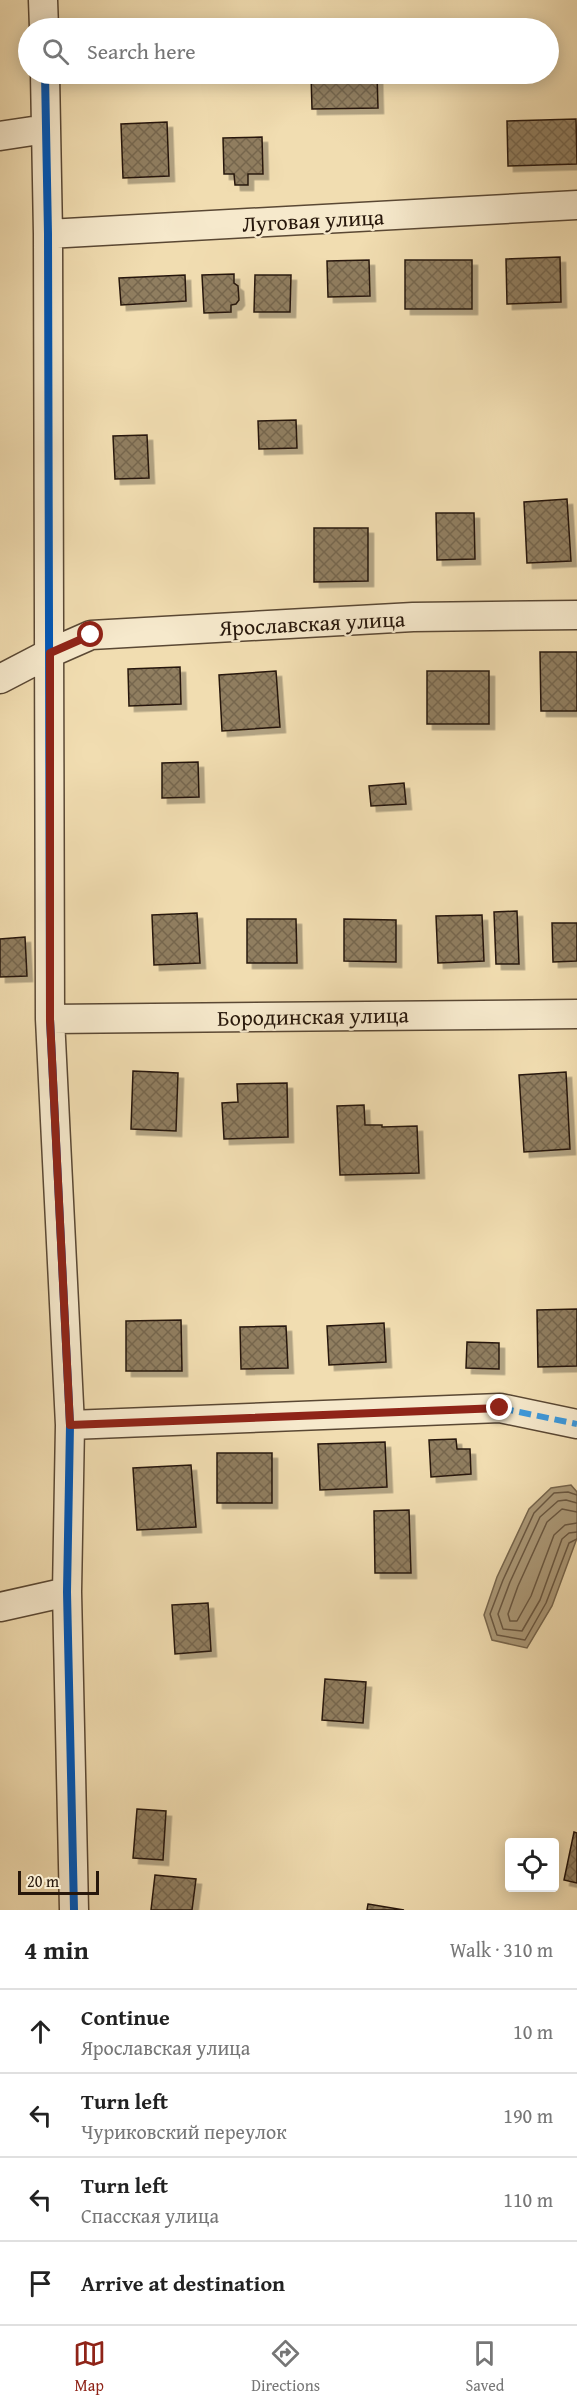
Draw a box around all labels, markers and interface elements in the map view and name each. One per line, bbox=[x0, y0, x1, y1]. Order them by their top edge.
search box bbox=[18, 18, 559, 84]
icon: search bbox=[39, 35, 72, 68]
text: Search here bbox=[87, 35, 196, 67]
street label: Луговая улица bbox=[241, 200, 385, 240]
street label: Ярославская улица bbox=[217, 602, 406, 644]
route start bbox=[77, 621, 103, 647]
street label: Бородинская улица bbox=[217, 998, 410, 1034]
route end bbox=[486, 1394, 512, 1420]
map controls bbox=[505, 1838, 559, 1892]
button: locate bbox=[505, 1838, 559, 1892]
scale bar bbox=[18, 1868, 99, 1896]
text: 20 m bbox=[27, 1869, 59, 1893]
text: 4 min bbox=[24, 1930, 89, 1969]
text: Walk · 310 m bbox=[450, 1935, 553, 1964]
text: Continue bbox=[81, 2001, 170, 2033]
icon: ahead bbox=[24, 2015, 57, 2048]
text: 10 m bbox=[513, 2017, 553, 2046]
text: Ярославская улица bbox=[81, 2033, 250, 2062]
text: Turn left bbox=[81, 2085, 168, 2117]
icon: left bbox=[24, 2099, 57, 2132]
text: 190 m bbox=[503, 2101, 553, 2130]
text: Чуриковский переулок bbox=[81, 2117, 287, 2146]
text: Turn left bbox=[81, 2169, 168, 2201]
icon: left bbox=[24, 2183, 57, 2216]
text: 110 m bbox=[503, 2185, 553, 2214]
text: Спасская улица bbox=[81, 2201, 219, 2230]
icon: arrive bbox=[24, 2267, 57, 2300]
text: Arrive at destination bbox=[81, 2267, 285, 2299]
tab: Map bbox=[73, 2337, 106, 2397]
tab: Directions bbox=[251, 2337, 320, 2397]
tab: Saved bbox=[465, 2337, 504, 2397]

